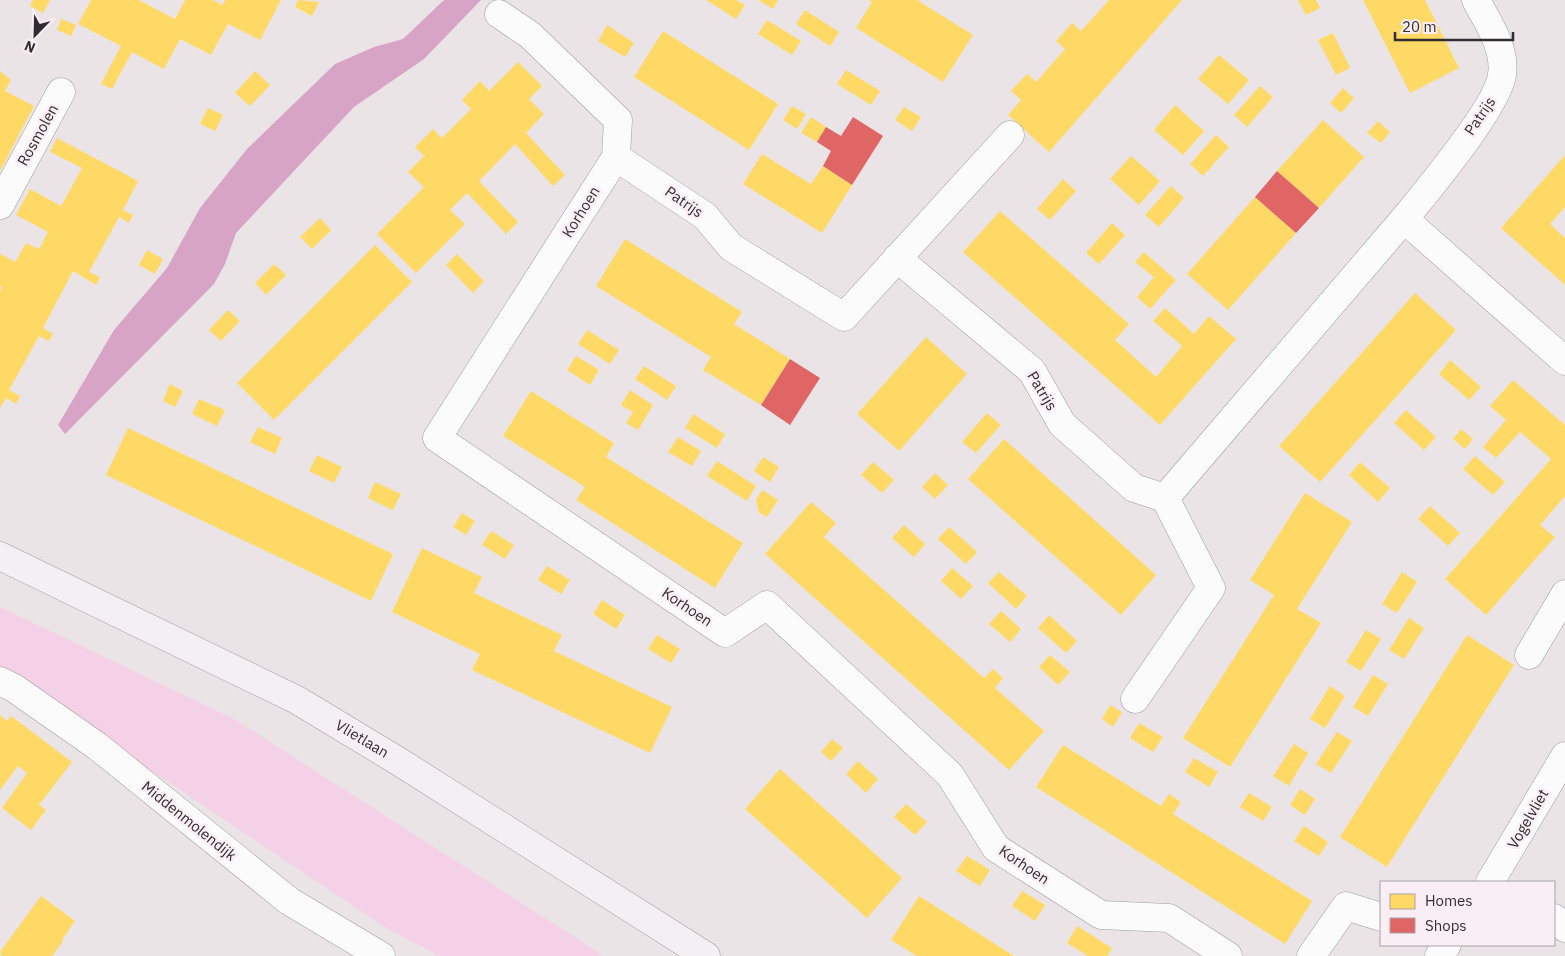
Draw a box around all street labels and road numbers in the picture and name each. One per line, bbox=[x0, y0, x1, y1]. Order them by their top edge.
street label: Patrijs bbox=[1460, 93, 1499, 139]
street label: Rosmolen bbox=[13, 101, 62, 169]
street label: Patrijs bbox=[661, 182, 707, 222]
street label: Korhoen bbox=[557, 183, 604, 241]
street label: Patrijs bbox=[1023, 368, 1062, 414]
street label: Korhoen bbox=[658, 583, 716, 630]
street label: Vlietlaan bbox=[332, 715, 392, 762]
street label: Middenmolendijk bbox=[138, 777, 241, 865]
street label: Vogelvliet bbox=[1503, 786, 1552, 852]
street label: Korhoen bbox=[995, 841, 1053, 888]

